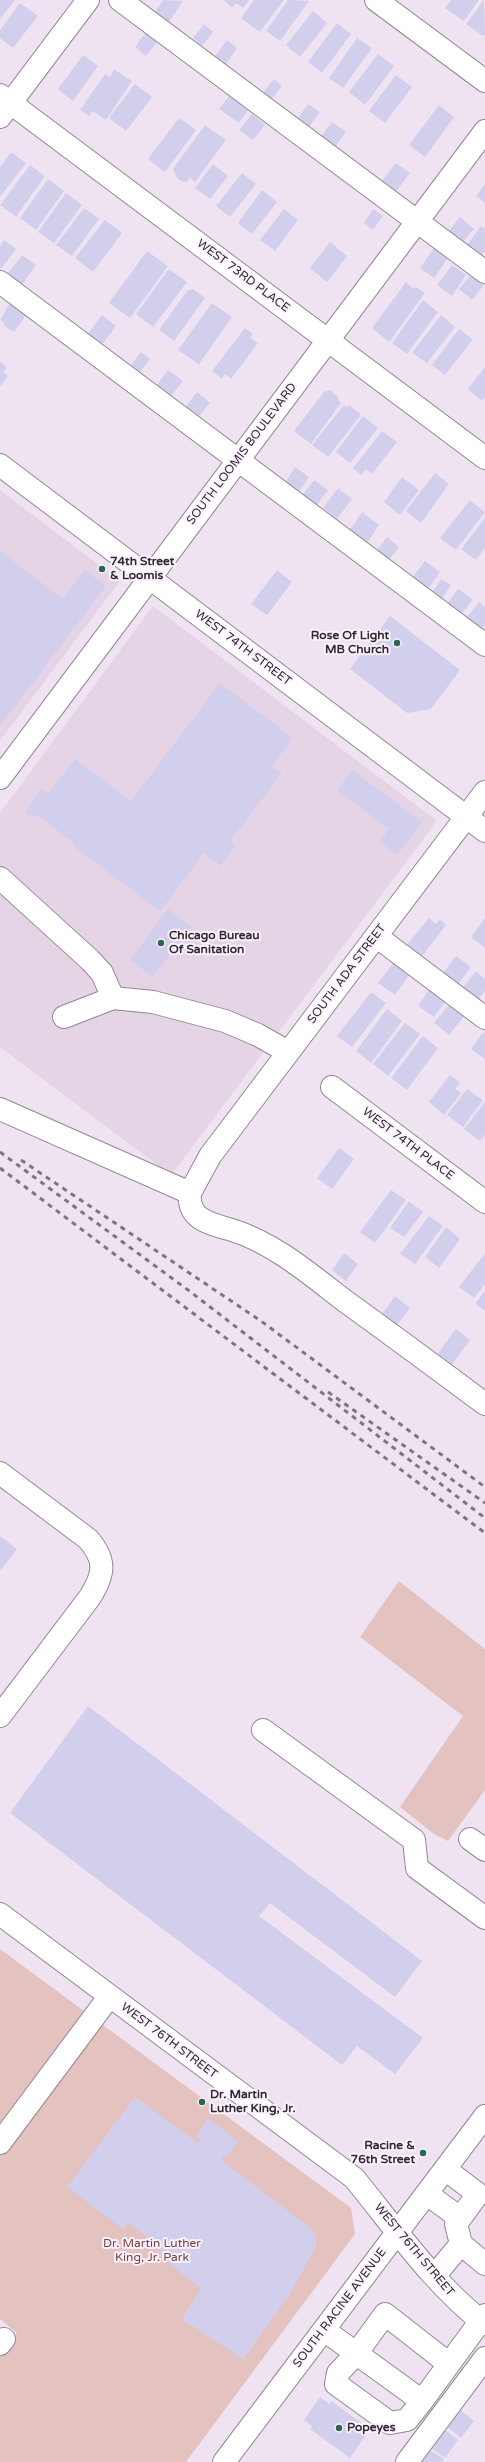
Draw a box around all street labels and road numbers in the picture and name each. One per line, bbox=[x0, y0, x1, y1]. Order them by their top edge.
street label: WEST 73RD PLACE bbox=[194, 236, 292, 316]
street label: SOUTH LOOMIS BOULEVARD bbox=[184, 380, 300, 528]
street label: WEST 74TH STREET bbox=[192, 607, 294, 689]
street label: SOUTH ADA STREET bbox=[305, 921, 389, 1027]
street label: WEST 74TH PLACE bbox=[359, 1105, 457, 1183]
street label: WEST 76TH STREET bbox=[118, 2000, 220, 2082]
street label: WEST 76TH STREET bbox=[371, 2201, 457, 2299]
street label: SOUTH RACINE AVENUE bbox=[290, 2245, 390, 2371]

